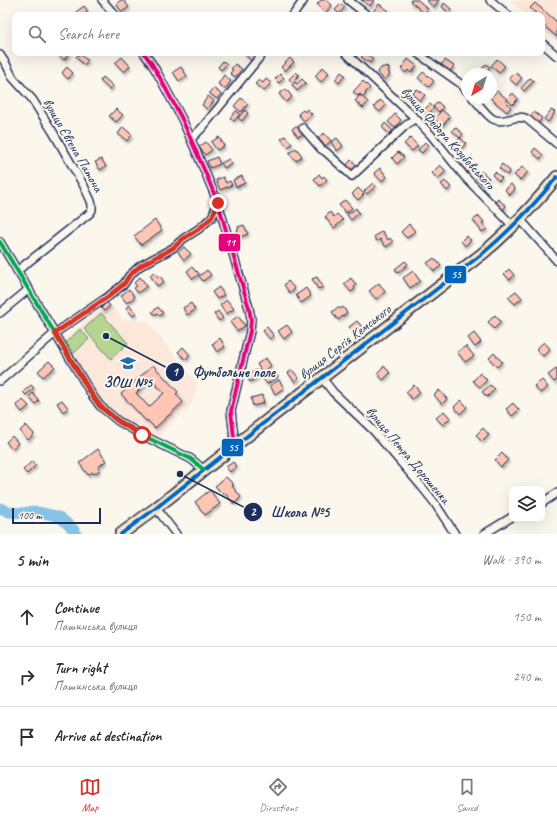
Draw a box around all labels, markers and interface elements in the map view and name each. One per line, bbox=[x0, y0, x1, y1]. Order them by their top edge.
search box bbox=[12, 12, 545, 56]
icon: search bbox=[26, 23, 48, 45]
text: Search here bbox=[58, 25, 119, 44]
north arrow bbox=[461, 68, 497, 104]
street label: вулиця Федора Козубовського bbox=[397, 83, 500, 194]
street label: вулиця Євгена Патона bbox=[39, 95, 107, 196]
route end bbox=[209, 194, 227, 212]
line badge: 11 bbox=[218, 233, 241, 252]
text: 11 bbox=[225, 235, 236, 249]
line badge: 55 bbox=[444, 265, 467, 284]
text: 55 bbox=[451, 267, 462, 281]
street label: вулиця Сергія Кемського bbox=[296, 300, 395, 383]
school or university icon: ЗОШ №5 bbox=[119, 354, 137, 372]
callout: Футбольне поле bbox=[165, 358, 283, 385]
text: Футбольне поле bbox=[193, 363, 277, 382]
text: 1 bbox=[172, 364, 179, 380]
place label: ЗОШ №5 bbox=[104, 374, 154, 391]
street label: вулиця Петра Дорошенка bbox=[362, 403, 454, 508]
route start bbox=[133, 426, 151, 444]
line badge: 55 bbox=[221, 438, 244, 457]
text: 55 bbox=[228, 440, 239, 454]
map controls bbox=[509, 486, 545, 522]
button: layers bbox=[509, 486, 545, 522]
callout: Школа №5 bbox=[243, 498, 337, 525]
text: Школа №5 bbox=[271, 503, 331, 522]
text: 2 bbox=[250, 504, 257, 520]
scale bar bbox=[12, 506, 101, 525]
text: 100 m bbox=[18, 508, 42, 522]
text: 5 min bbox=[16, 550, 48, 571]
text: Walk · 390 m bbox=[482, 552, 541, 568]
text: Continue bbox=[54, 599, 99, 618]
icon: ahead bbox=[16, 606, 38, 628]
text: 150 m bbox=[513, 609, 541, 625]
text: Пашинська вулиця bbox=[54, 618, 137, 634]
text: Turn right bbox=[54, 659, 107, 678]
icon: right bbox=[16, 666, 38, 688]
text: 240 m bbox=[513, 669, 541, 685]
text: Пашинська вулиця bbox=[54, 678, 137, 694]
icon: arrive bbox=[16, 726, 38, 748]
text: Arrive at destination bbox=[54, 727, 161, 746]
tab: Map bbox=[79, 776, 101, 814]
tab: Directions bbox=[259, 776, 298, 814]
tab: Saved bbox=[456, 776, 478, 814]

